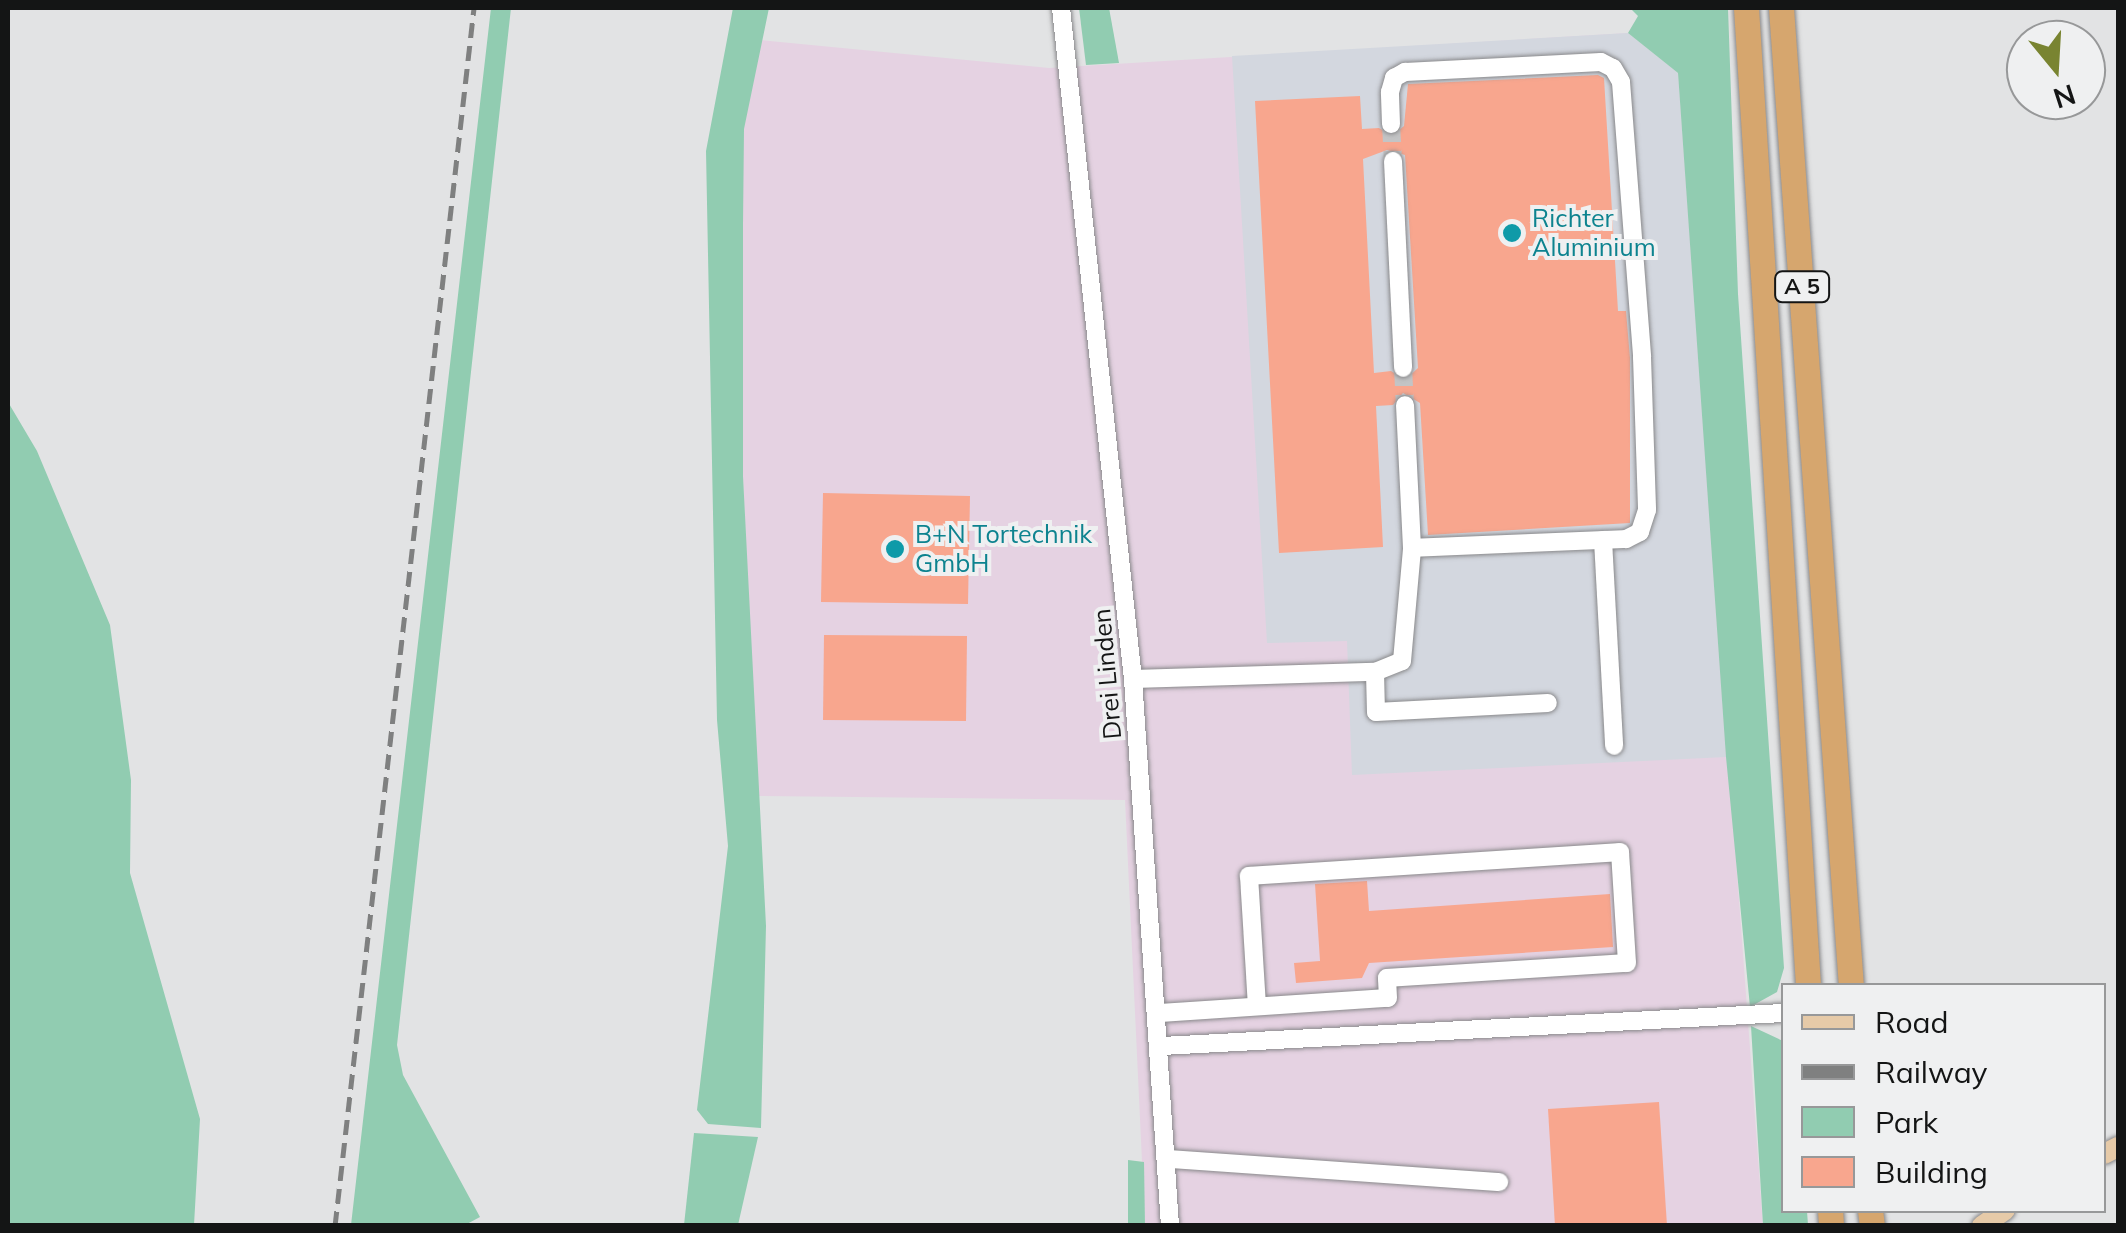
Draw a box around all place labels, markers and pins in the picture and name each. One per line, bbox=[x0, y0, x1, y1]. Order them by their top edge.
place label: Richter Aluminium bbox=[1532, 204, 1656, 263]
marker: Richter Aluminium bbox=[1501, 222, 1523, 244]
place label: B+N Tortechnik GmbH bbox=[915, 520, 1092, 579]
marker: B+N Tortechnik GmbH bbox=[884, 538, 906, 560]

